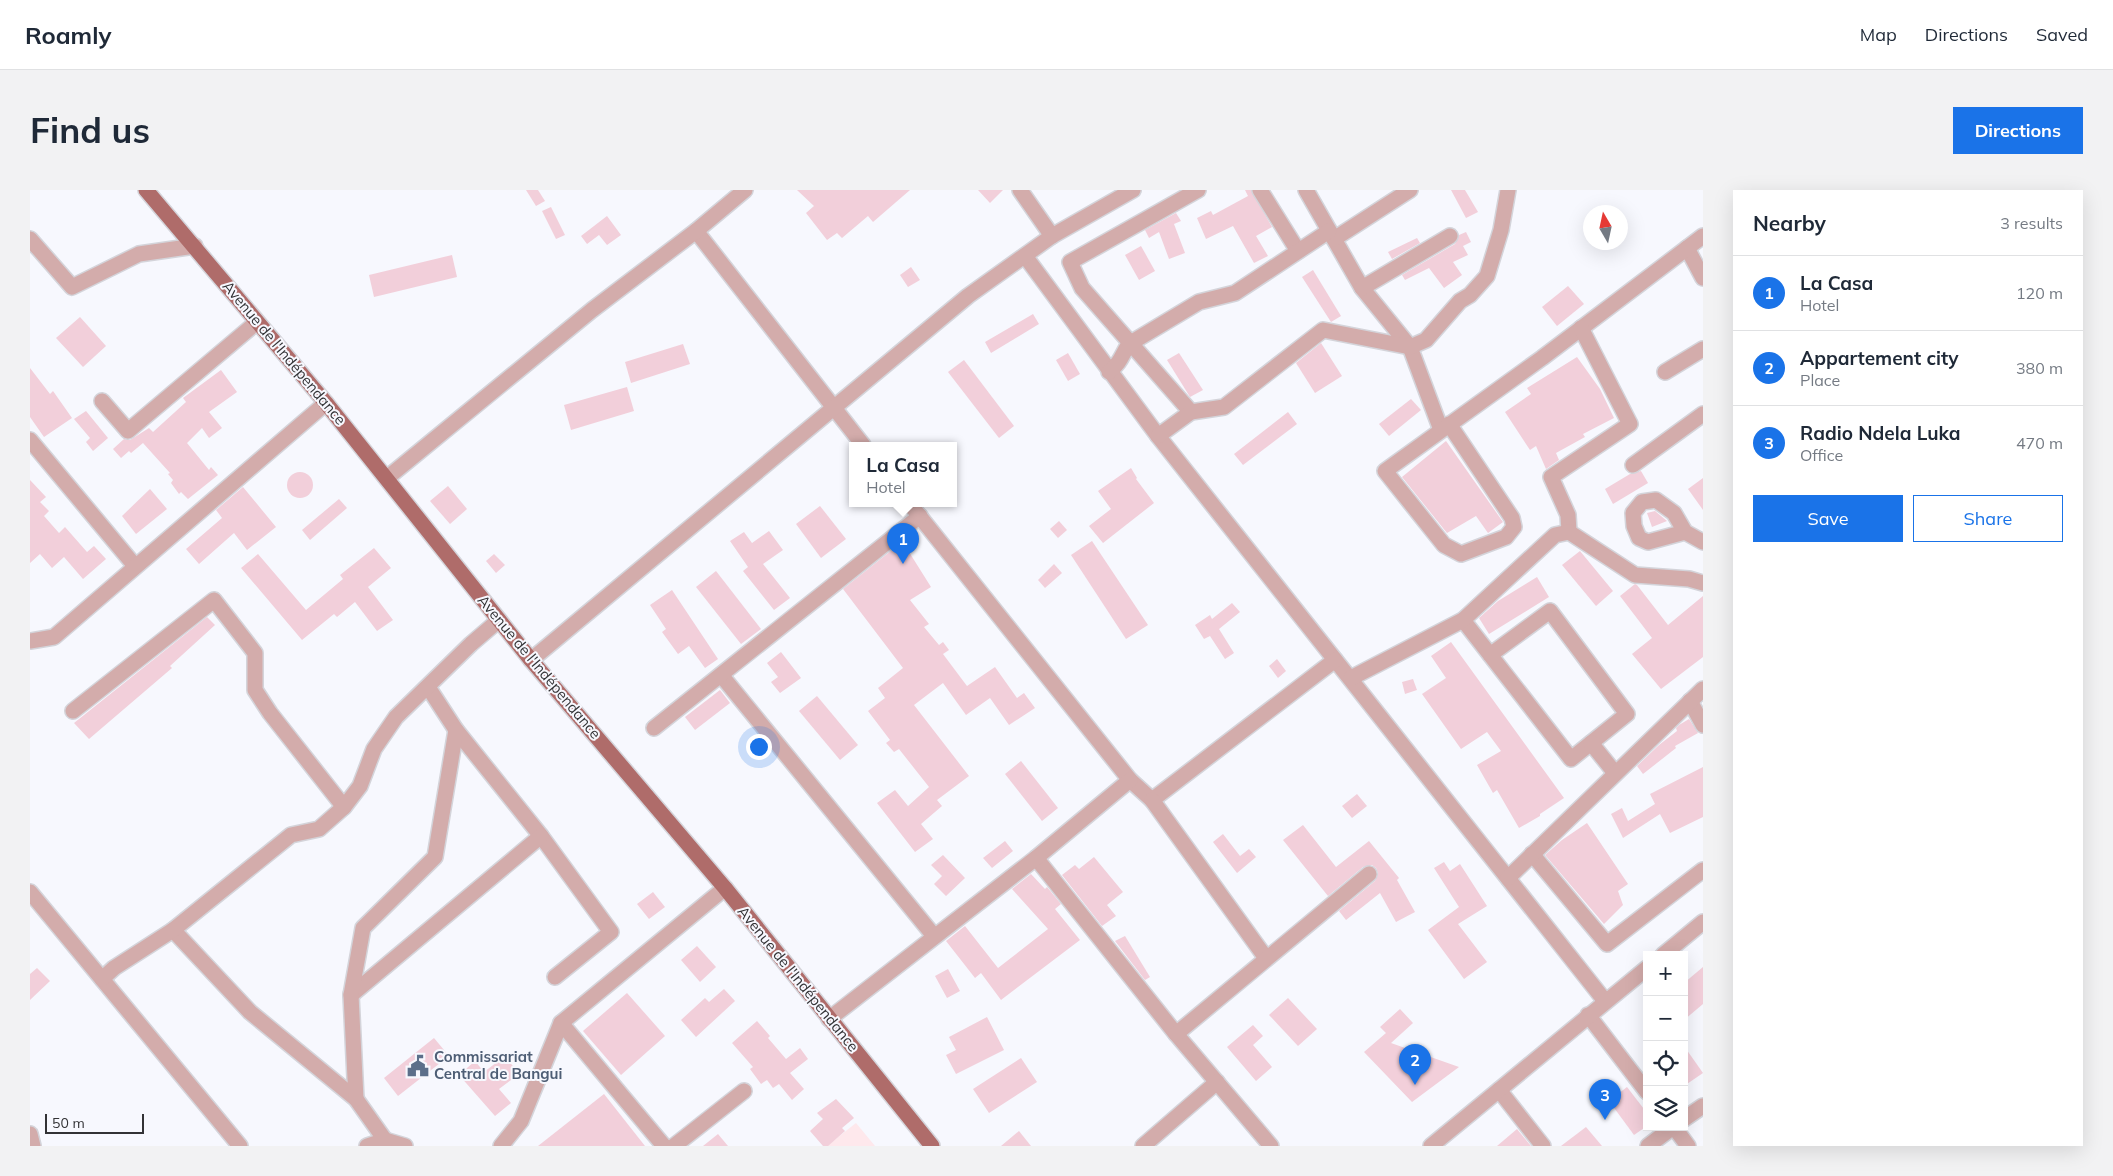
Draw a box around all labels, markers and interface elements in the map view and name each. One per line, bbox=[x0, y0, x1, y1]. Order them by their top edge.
text: Roamly bbox=[25, 20, 112, 50]
text: Map bbox=[1860, 23, 1897, 46]
text: Directions bbox=[1925, 23, 2008, 46]
text: Saved bbox=[2036, 23, 2088, 46]
button: Directions bbox=[1953, 107, 2083, 154]
text: Find us bbox=[30, 108, 150, 152]
north arrow bbox=[1583, 205, 1628, 250]
text: Nearby bbox=[1753, 210, 1826, 236]
text: 3 results bbox=[2000, 213, 2063, 233]
text: La Casa bbox=[1800, 271, 1873, 295]
street label: Avenue de l'Indépendance bbox=[219, 277, 350, 429]
text: 1 bbox=[1764, 283, 1774, 303]
text: 120 m bbox=[2016, 283, 2063, 303]
text: Hotel bbox=[1800, 295, 1839, 315]
text: Appartement city bbox=[1800, 346, 1959, 370]
text: 2 bbox=[1764, 358, 1774, 378]
text: 380 m bbox=[2016, 358, 2063, 378]
text: Place bbox=[1800, 370, 1840, 390]
text: Radio Ndela Luka bbox=[1800, 421, 1961, 445]
text: 3 bbox=[1764, 433, 1774, 453]
text: 470 m bbox=[2016, 433, 2063, 453]
popup bbox=[849, 442, 957, 507]
text: Office bbox=[1800, 445, 1843, 465]
text: La Casa bbox=[866, 453, 940, 477]
text: Hotel bbox=[866, 477, 906, 497]
button: Save bbox=[1753, 495, 1903, 542]
button: Share bbox=[1913, 495, 2063, 542]
pin: 1 bbox=[887, 523, 919, 564]
street label: Avenue de l'Indépendance bbox=[474, 591, 605, 743]
your location bbox=[746, 734, 772, 760]
street label: Avenue de l'Indépendance bbox=[734, 902, 863, 1055]
map controls bbox=[1643, 951, 1688, 1131]
button: + bbox=[1643, 951, 1688, 996]
button: − bbox=[1643, 996, 1688, 1041]
button: locate bbox=[1643, 1041, 1688, 1086]
pin: 2 bbox=[1399, 1044, 1431, 1085]
place label: Commissariat Central de Bangui bbox=[434, 1047, 562, 1083]
public building icon: Commissariat Central de Bangui bbox=[405, 1053, 431, 1079]
pin: 3 bbox=[1589, 1079, 1621, 1120]
button: layers bbox=[1643, 1086, 1688, 1131]
scale bar bbox=[45, 1111, 144, 1134]
text: 50 m bbox=[52, 1114, 85, 1132]

